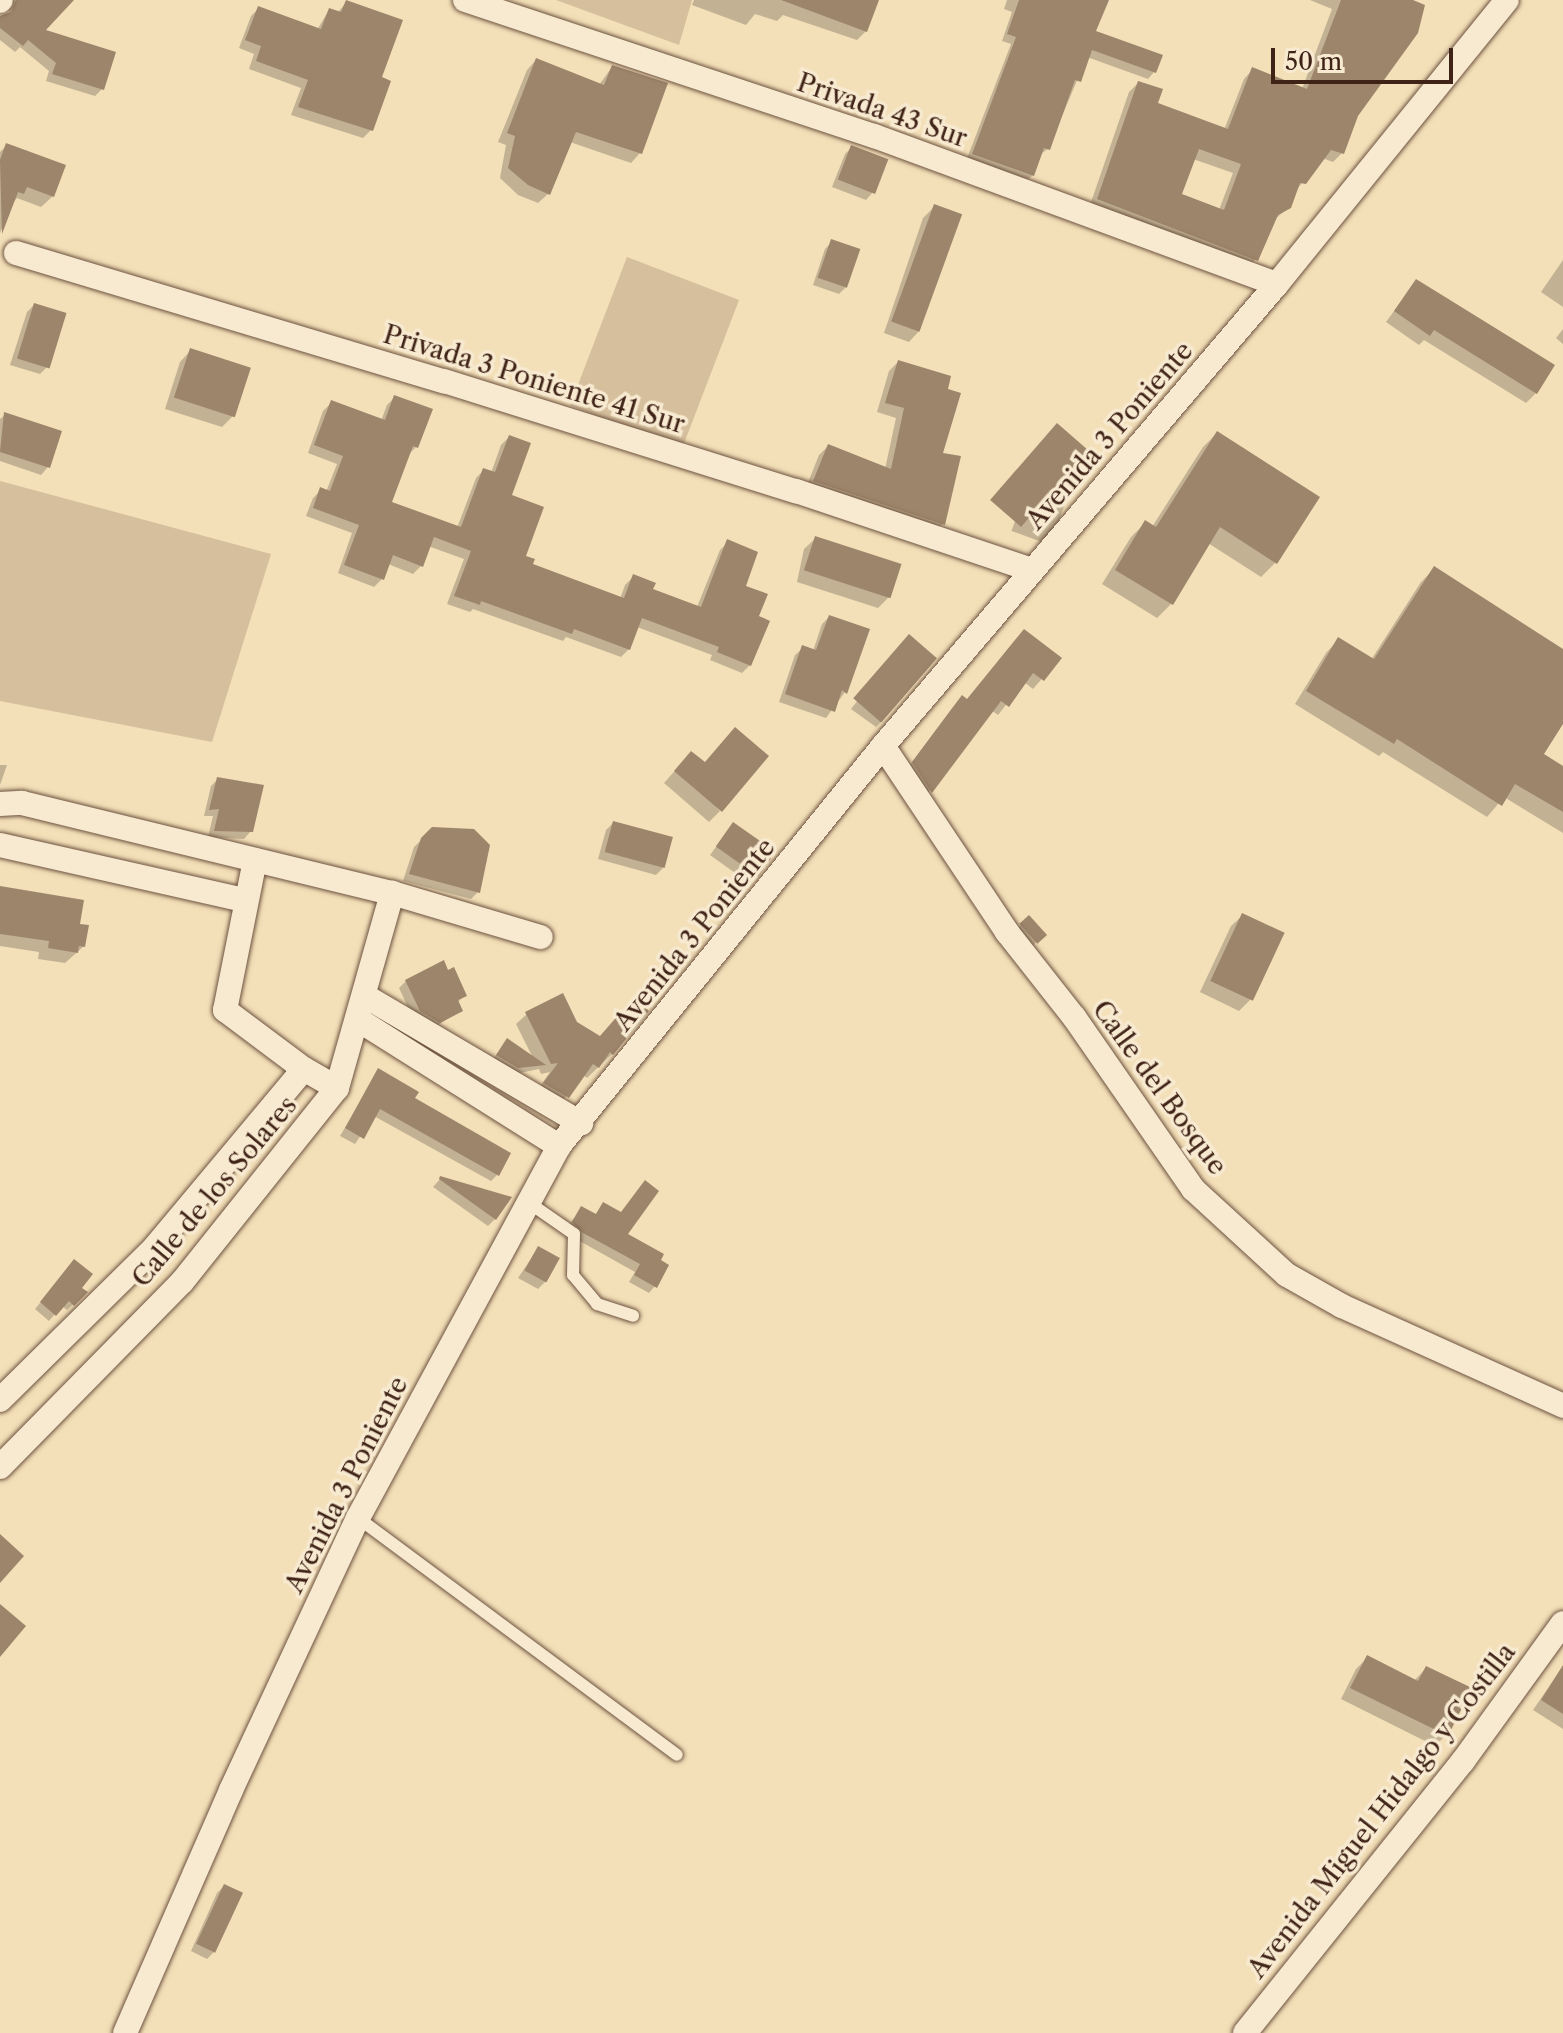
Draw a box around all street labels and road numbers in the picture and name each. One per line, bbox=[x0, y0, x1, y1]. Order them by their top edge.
street label: Privada 43 Sur bbox=[793, 67, 971, 155]
street label: Privada 3 Poniente 41 Sur bbox=[379, 319, 689, 441]
street label: Avenida 3 Poniente bbox=[1020, 336, 1200, 536]
street label: Avenida 3 Poniente bbox=[608, 832, 782, 1038]
street label: Calle del Bosque bbox=[1085, 995, 1233, 1181]
street label: Calle de los Solares bbox=[126, 1090, 304, 1294]
street label: Avenida 3 Poniente bbox=[279, 1372, 415, 1598]
street label: Avenida Miguel Hidalgo y Costilla bbox=[1241, 1637, 1523, 1985]

